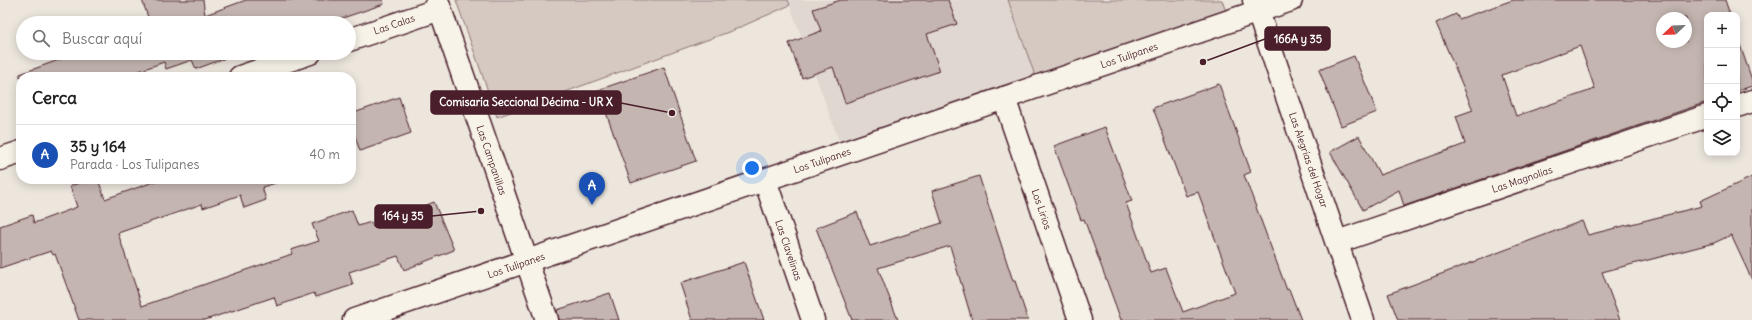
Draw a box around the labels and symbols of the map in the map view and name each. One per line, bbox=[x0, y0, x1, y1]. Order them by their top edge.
street label: Las Calas bbox=[372, 11, 417, 38]
north arrow bbox=[1656, 12, 1692, 48]
callout: 166A y 35 bbox=[1265, 27, 1330, 50]
text: 166A y 35 bbox=[1274, 32, 1322, 47]
street label: Los Tulipanes bbox=[1099, 39, 1160, 71]
callout: Comisaría Seccional Décima - UR X bbox=[431, 91, 621, 114]
text: Comisaría Seccional Décima - UR X bbox=[439, 95, 613, 109]
street label: Las Alegrías del Hogar bbox=[1286, 110, 1331, 210]
street label: Las Campanillas bbox=[473, 123, 510, 197]
street label: Los Tulipanes bbox=[792, 144, 853, 176]
your location bbox=[742, 158, 762, 178]
street label: Las Magnolias bbox=[1490, 163, 1555, 196]
pin: A bbox=[579, 172, 605, 205]
street label: Los Lirios bbox=[1029, 187, 1055, 232]
callout: 164 y 35 bbox=[375, 205, 432, 228]
text: 164 y 35 bbox=[382, 209, 424, 224]
street label: Las Clavelinas bbox=[772, 218, 805, 283]
street label: Los Tulipanes bbox=[486, 249, 547, 281]

